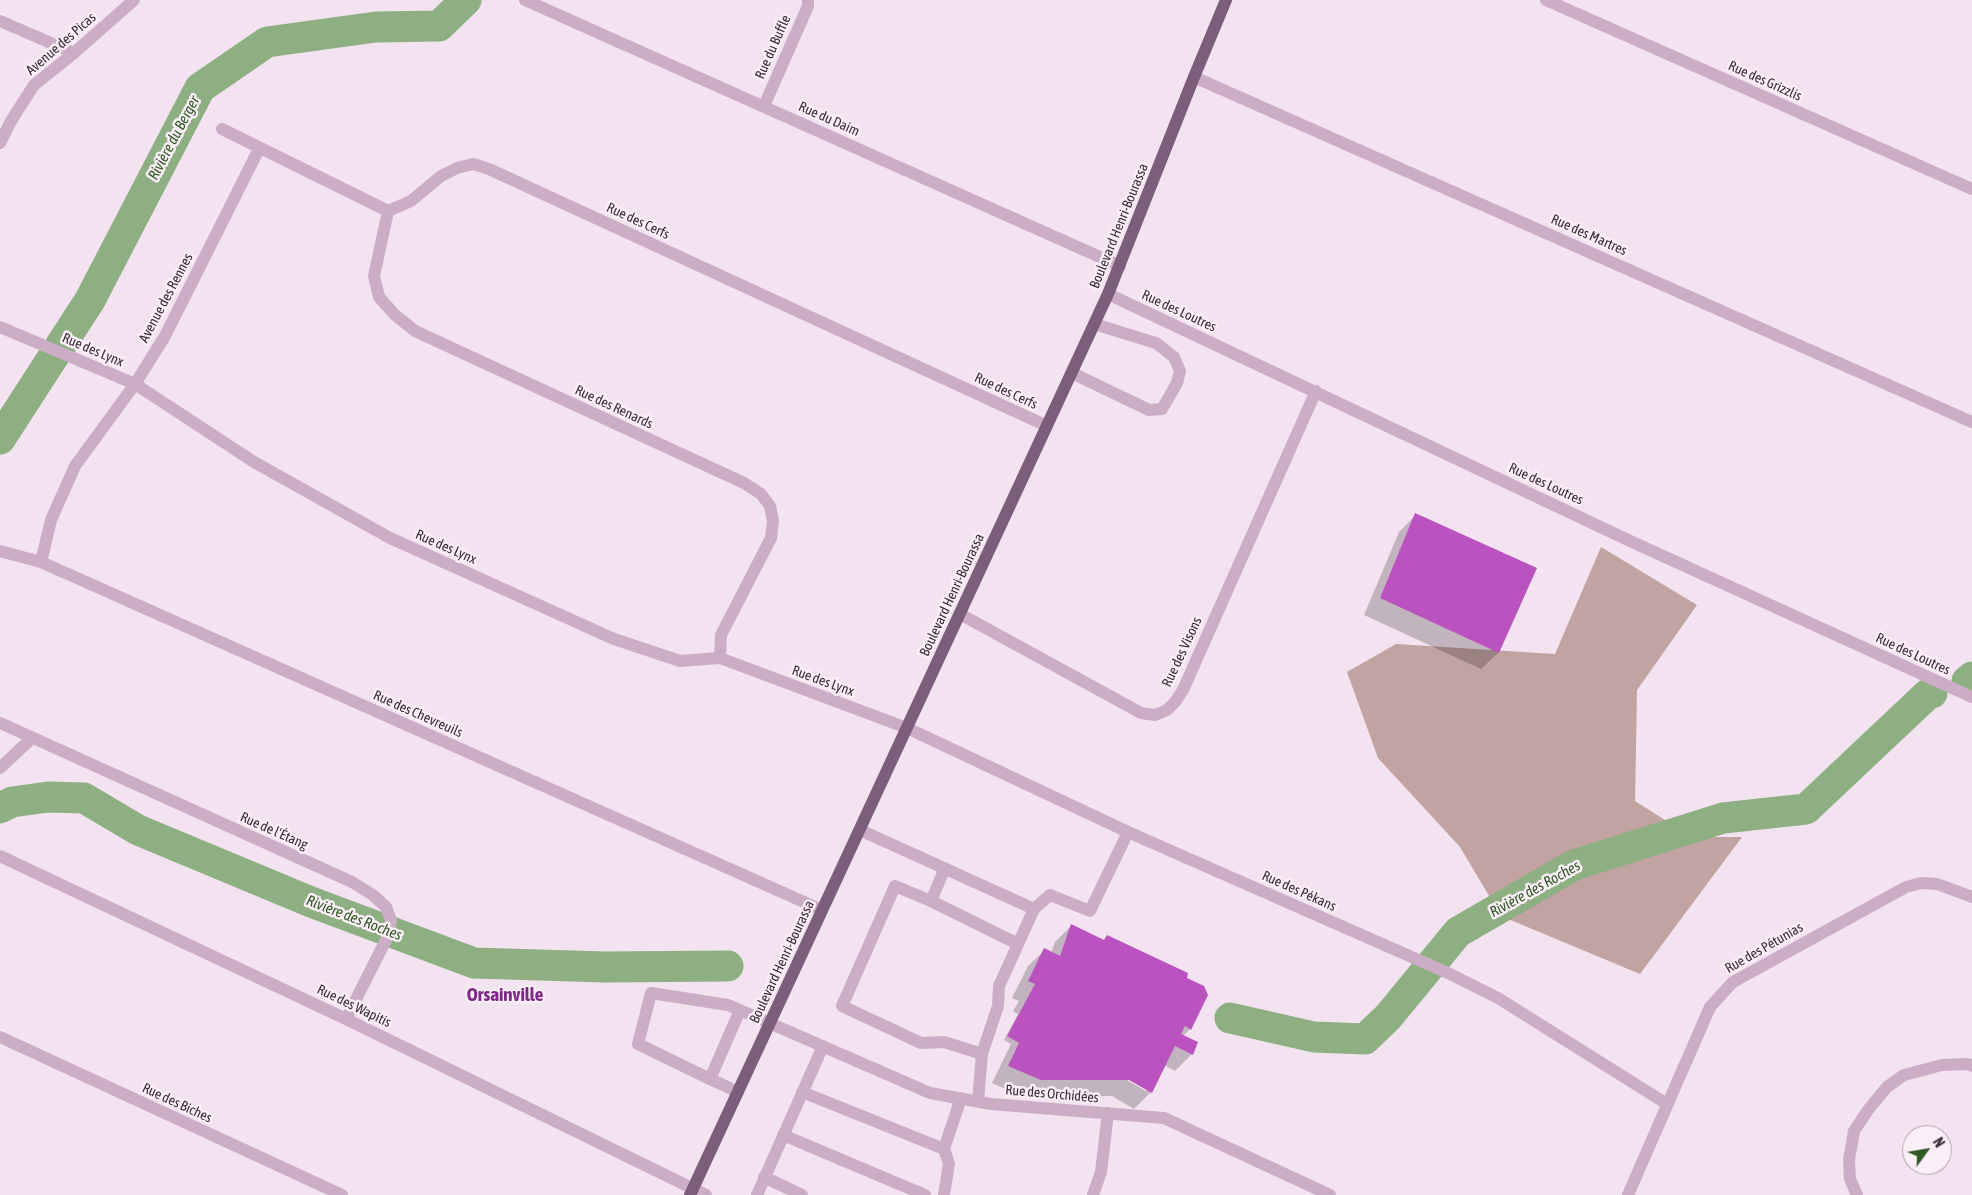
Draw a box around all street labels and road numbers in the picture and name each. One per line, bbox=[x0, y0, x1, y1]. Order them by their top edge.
street label: Avenue des Picas bbox=[23, 9, 99, 79]
street label: Rue du Buffle bbox=[751, 12, 795, 82]
street label: Rue des Grizzlis bbox=[1726, 57, 1804, 105]
street label: Rue du Daim bbox=[796, 98, 862, 140]
street label: Boulevard Henri-Bourassa bbox=[1086, 161, 1152, 291]
street label: Rue des Cerfs bbox=[604, 199, 672, 243]
street label: Rue des Martres bbox=[1548, 211, 1630, 259]
street label: Avenue des Rennes bbox=[135, 250, 197, 346]
street label: Rue des Loutres bbox=[1139, 286, 1219, 336]
street label: Rue des Lynx bbox=[60, 330, 126, 370]
street label: Rue des Cerfs bbox=[972, 369, 1040, 413]
street label: Rue des Renards bbox=[572, 382, 656, 432]
street label: Rue des Loutres bbox=[1506, 459, 1586, 509]
street label: Rue des Lynx bbox=[413, 526, 479, 568]
street label: Boulevard Henri-Bourassa bbox=[916, 531, 988, 659]
street label: Rue des Visons bbox=[1158, 614, 1206, 690]
street label: Rue des Loutres bbox=[1873, 629, 1953, 679]
street label: Rue des Lynx bbox=[790, 662, 856, 700]
street label: Rue des Chevreuils bbox=[371, 687, 465, 741]
street label: Rue de l'Étang bbox=[238, 809, 310, 853]
street label: Rue des Pékans bbox=[1259, 867, 1339, 915]
street label: Boulevard Henri-Bourassa bbox=[746, 898, 818, 1026]
street label: Rue des Pétunias bbox=[1722, 919, 1806, 977]
street label: Rue des Wapitis bbox=[314, 981, 394, 1031]
street label: Rue des Biches bbox=[139, 1080, 215, 1126]
street label: Rue des Orchidées bbox=[1005, 1082, 1099, 1106]

